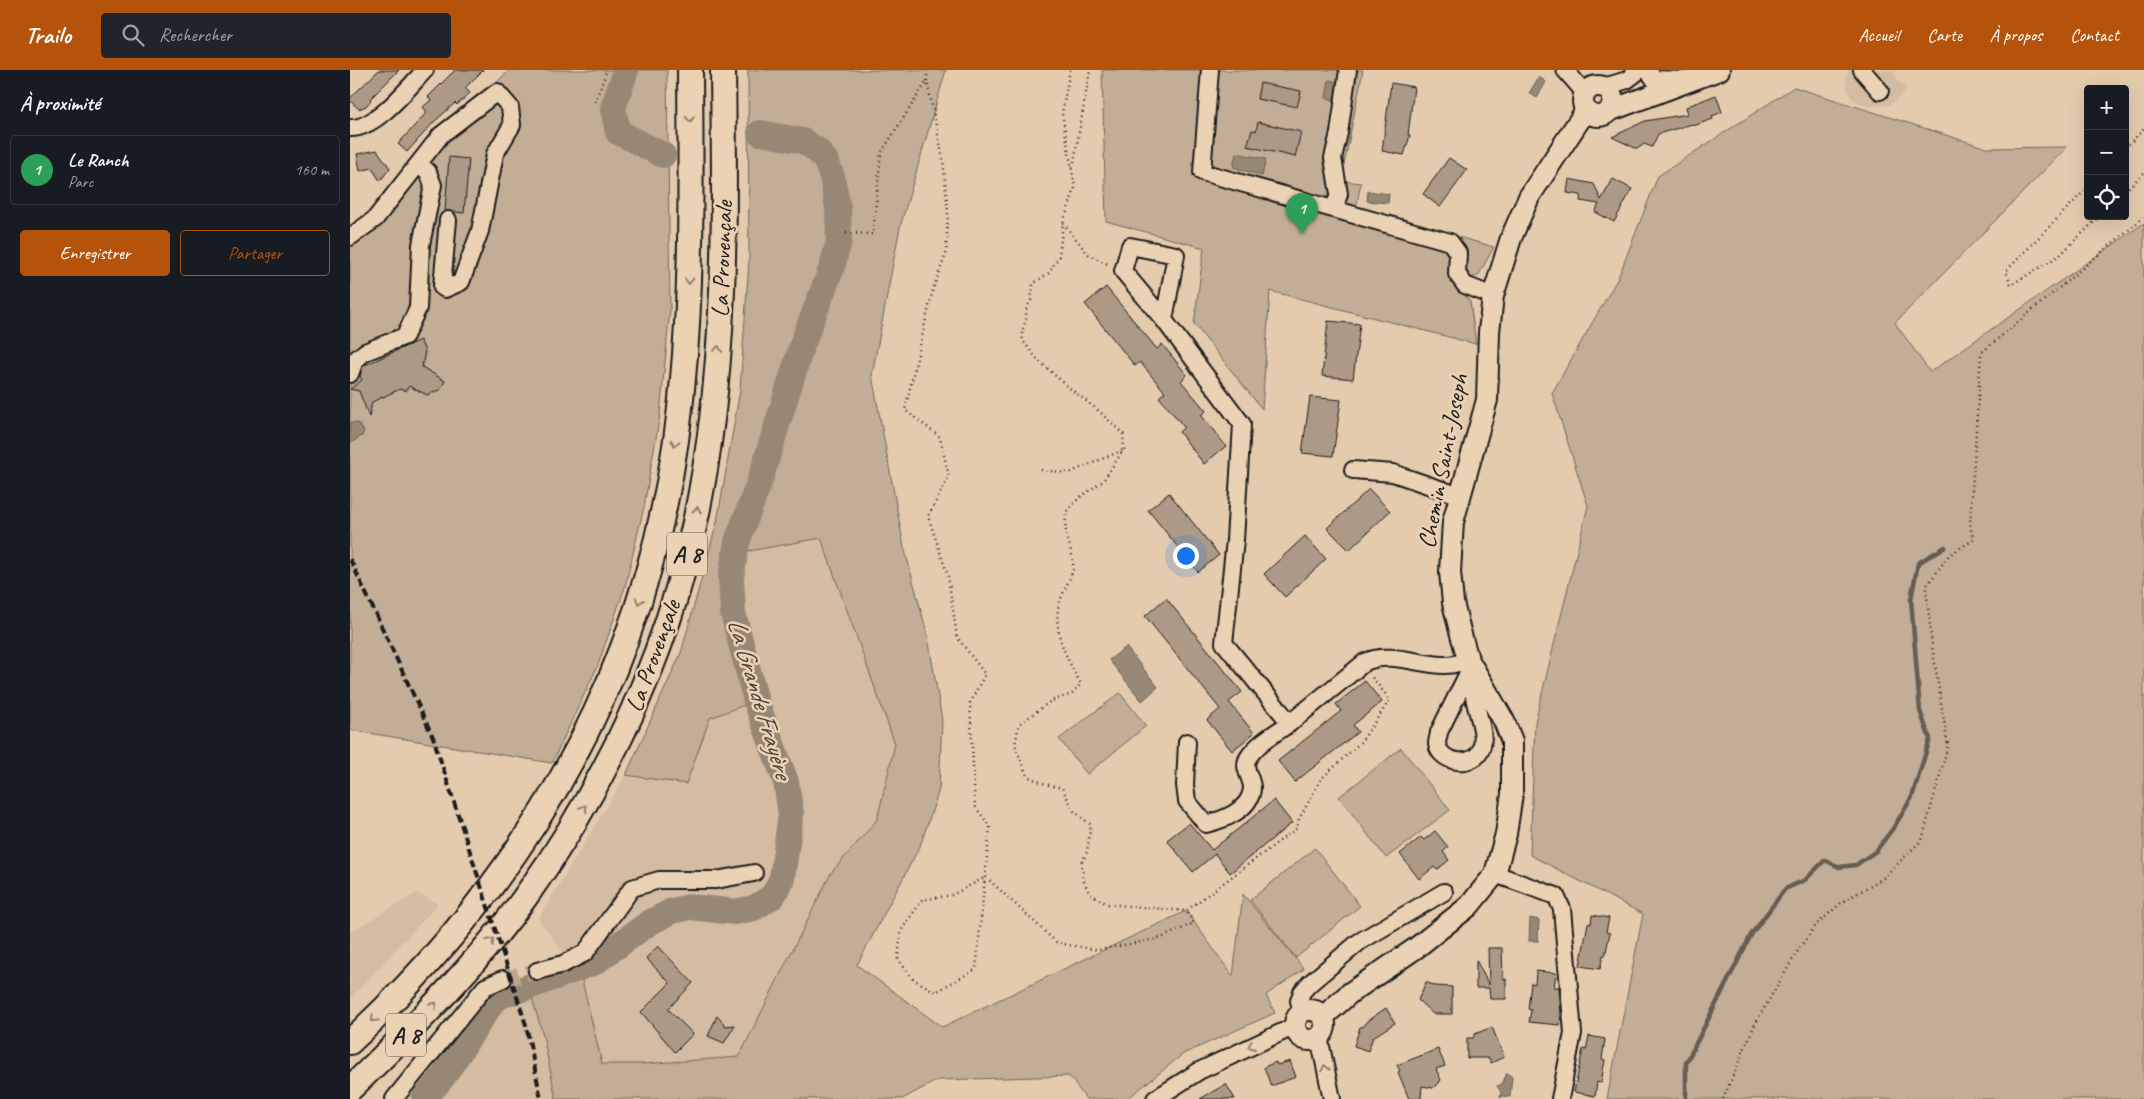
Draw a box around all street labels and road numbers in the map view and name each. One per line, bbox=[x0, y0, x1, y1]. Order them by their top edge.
street label: La Provençale bbox=[704, 198, 740, 318]
street label: Chemin Saint-Joseph bbox=[1410, 370, 1476, 551]
road number: A 8 bbox=[667, 532, 707, 576]
street label: La Provençale bbox=[618, 594, 689, 716]
road number: A 8 bbox=[386, 1014, 426, 1056]

